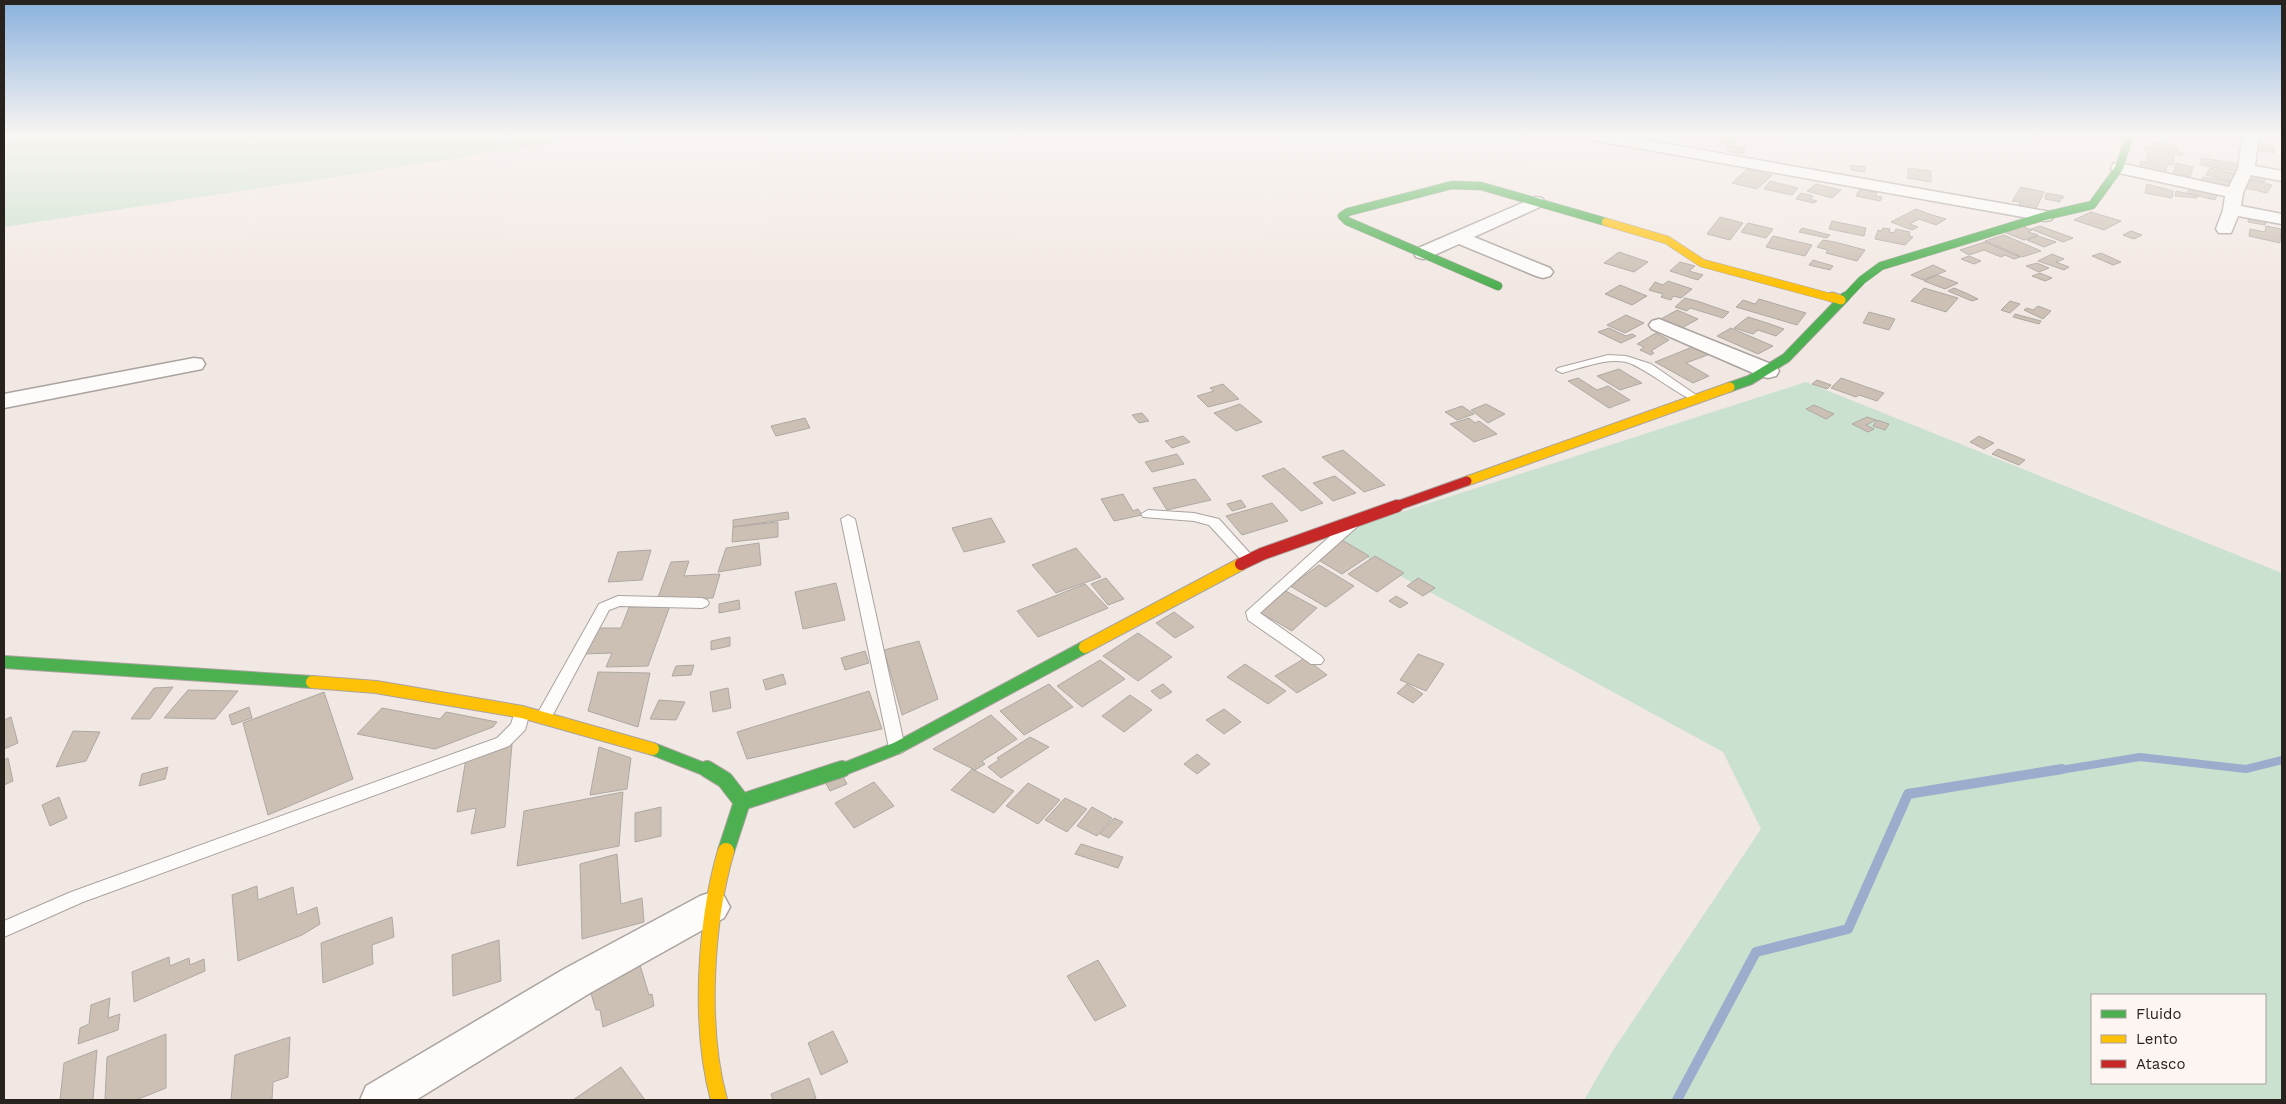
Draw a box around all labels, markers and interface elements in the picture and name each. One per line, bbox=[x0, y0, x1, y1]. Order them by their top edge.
legend bbox=[2091, 994, 2266, 1084]
text: Fluido bbox=[2136, 1005, 2181, 1023]
text: Lento bbox=[2136, 1030, 2178, 1048]
text: Atasco bbox=[2136, 1055, 2185, 1073]

